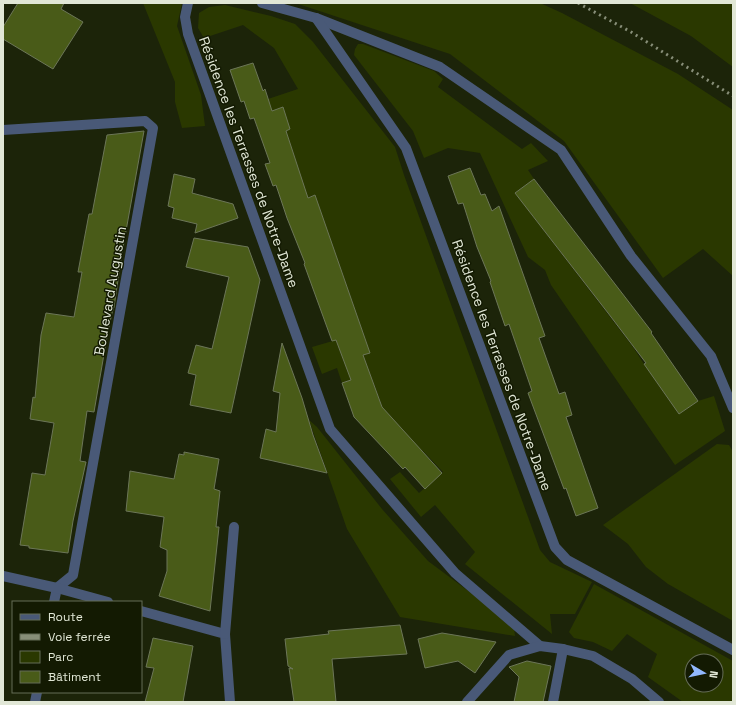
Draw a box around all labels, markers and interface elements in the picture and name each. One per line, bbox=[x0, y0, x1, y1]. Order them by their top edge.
street label: Résidence les Terrasses de Notre-Dame bbox=[195, 34, 303, 290]
street label: Boulevard Augustin bbox=[90, 225, 130, 357]
street label: Résidence les Terrasses de Notre-Dame bbox=[448, 237, 556, 493]
legend bbox=[12, 601, 142, 693]
text: Route bbox=[48, 609, 83, 625]
text: Voie ferrée bbox=[48, 629, 111, 645]
text: Parc bbox=[48, 649, 73, 665]
north arrow bbox=[684, 653, 724, 693]
text: Bâtiment bbox=[48, 669, 101, 685]
text: N bbox=[706, 670, 721, 679]

